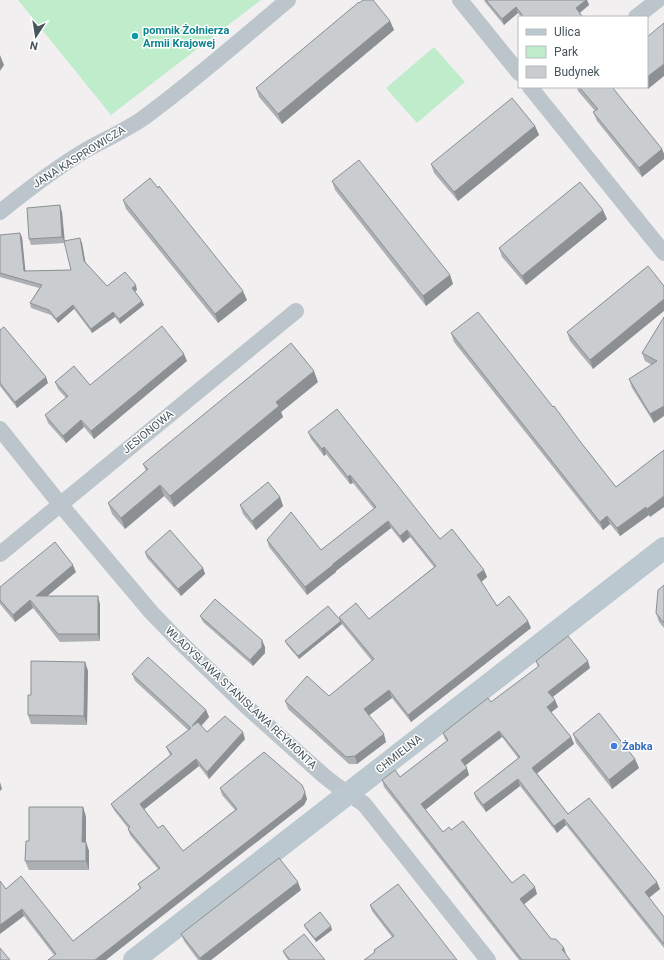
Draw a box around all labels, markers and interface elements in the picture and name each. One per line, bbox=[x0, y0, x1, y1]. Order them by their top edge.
north arrow bbox=[16, 16, 56, 56]
legend bbox=[518, 16, 648, 88]
place label: pomnik Żołnierza Armii Krajowej bbox=[143, 23, 229, 50]
text: Ulica bbox=[554, 25, 580, 39]
marker: pomnik Żołnierza Armii Krajowej bbox=[130, 31, 140, 41]
text: N bbox=[29, 38, 39, 52]
text: Park bbox=[554, 45, 579, 59]
text: Budynek bbox=[554, 65, 601, 79]
street label: JANA KASPROWICZA bbox=[30, 123, 128, 191]
street label: JESIONOWA bbox=[120, 407, 177, 456]
street label: WŁADYSŁAWA STANISŁAWA REYMONTA bbox=[163, 624, 320, 772]
street label: CHMIELNA bbox=[373, 731, 425, 776]
place label: Żabka bbox=[622, 739, 653, 753]
marker: Żabka bbox=[609, 741, 619, 751]

